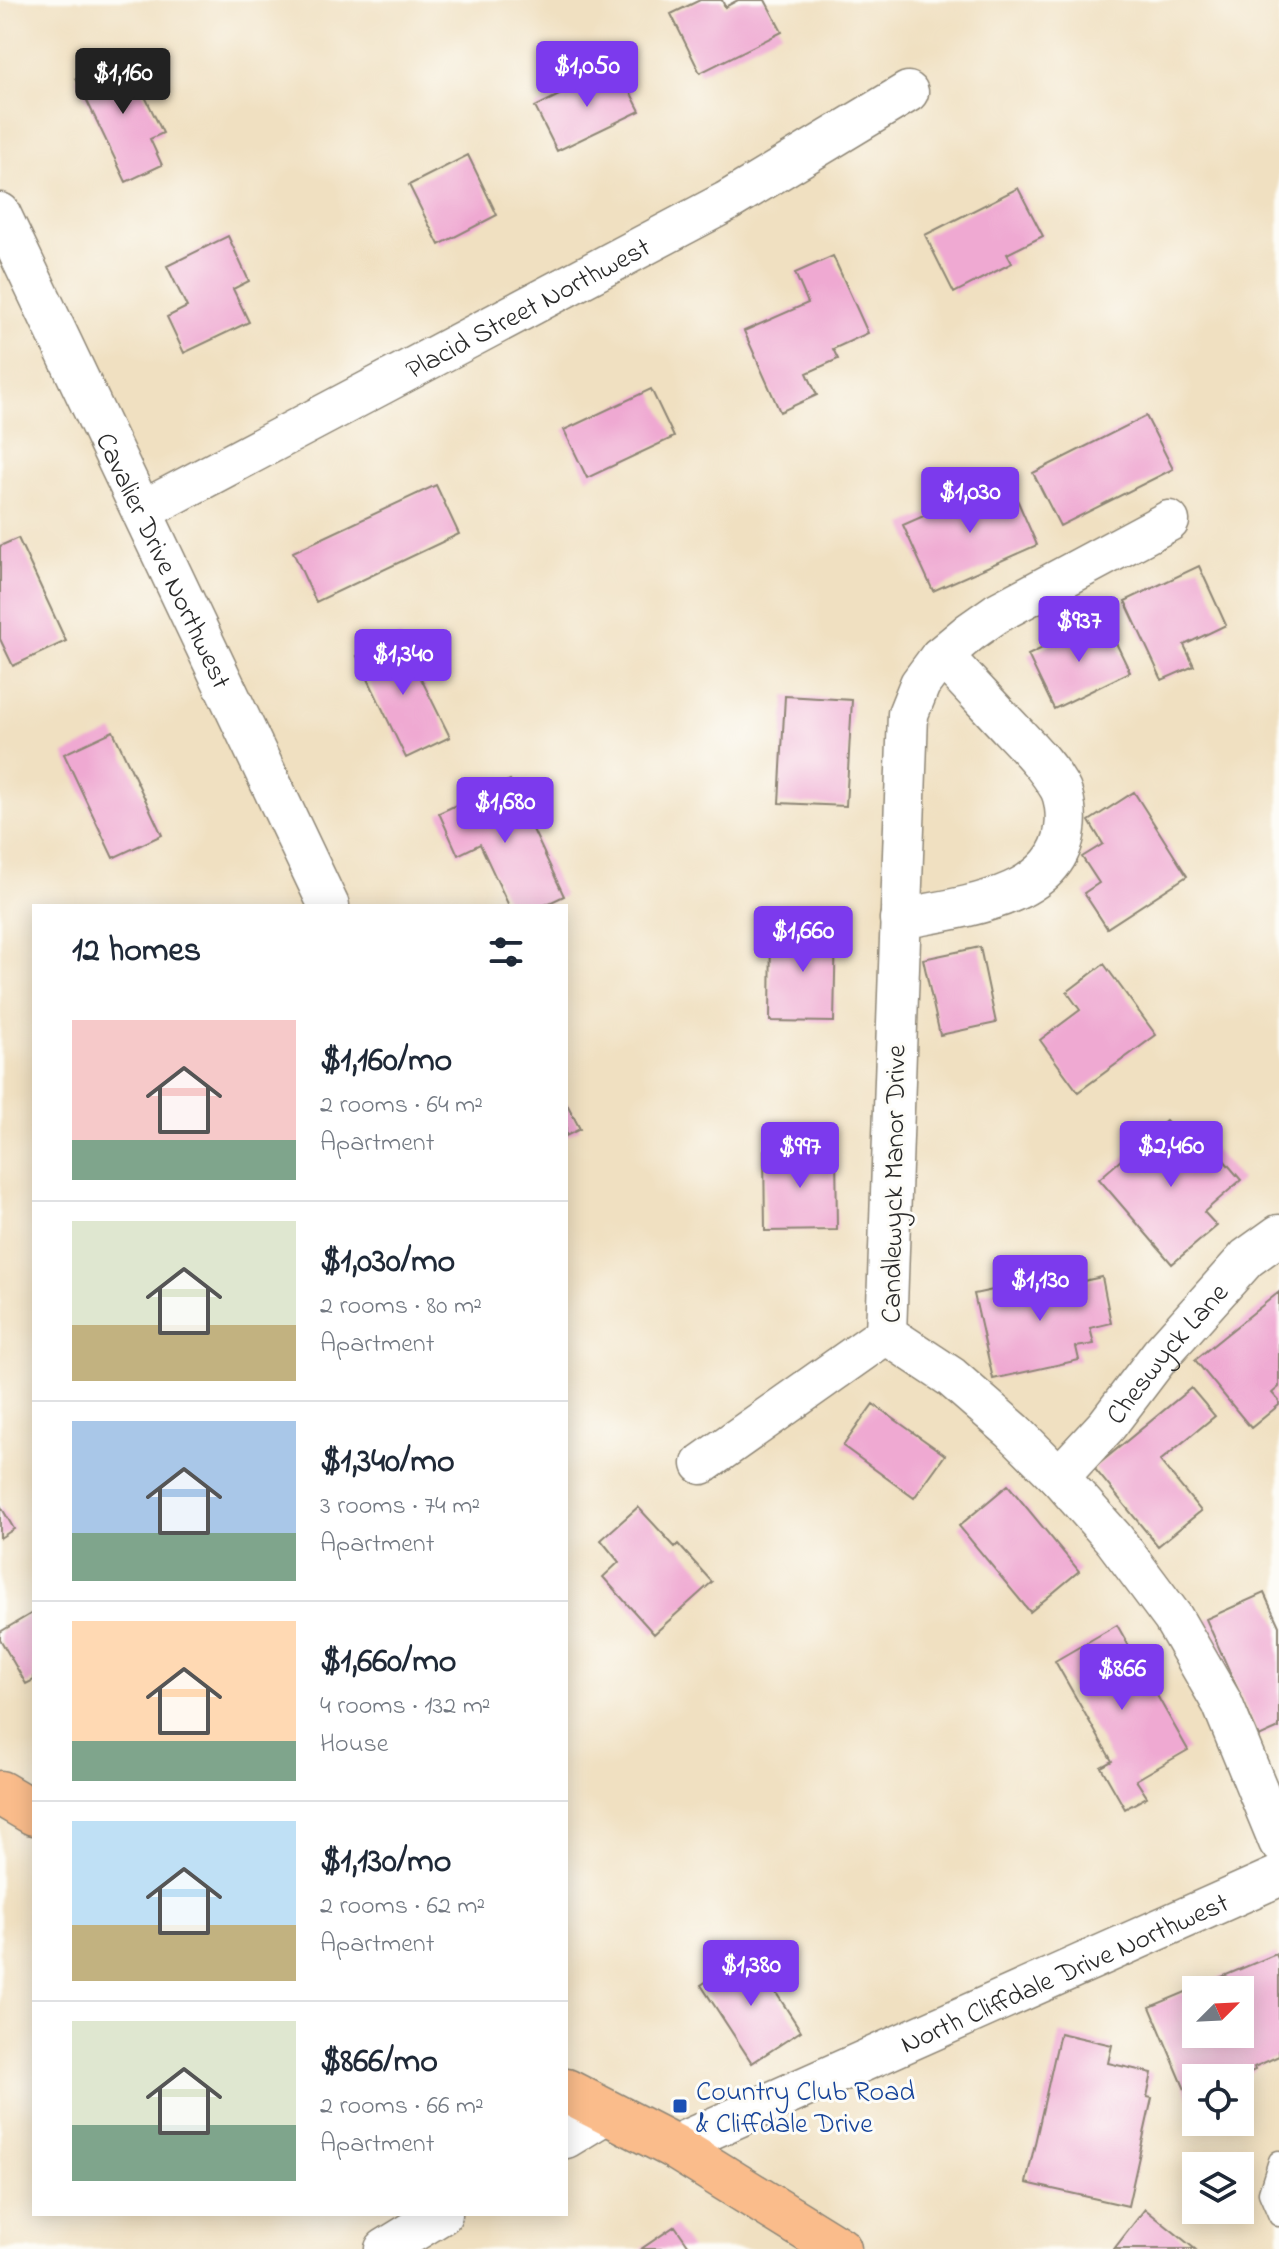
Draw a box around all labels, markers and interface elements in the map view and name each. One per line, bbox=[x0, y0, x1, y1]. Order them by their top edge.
pin: $1,050 bbox=[522, 41, 652, 109]
pin: $1,160 bbox=[58, 48, 188, 116]
text: $1,050 bbox=[554, 48, 620, 86]
text: $1,160 bbox=[93, 55, 153, 93]
street label: Placid Street Northwest bbox=[399, 229, 659, 392]
street label: Cavalier Drive Northwest bbox=[83, 426, 240, 696]
pin: $1,030 bbox=[905, 467, 1035, 535]
text: $1,030 bbox=[939, 474, 1001, 512]
pin: $937 bbox=[1032, 596, 1126, 664]
text: $937 bbox=[1056, 603, 1102, 641]
pin: $1,340 bbox=[338, 629, 468, 697]
text: $1,340 bbox=[372, 636, 434, 674]
pin: $1,680 bbox=[440, 777, 570, 845]
text: $1,680 bbox=[475, 784, 535, 822]
pin: $1,660 bbox=[738, 906, 868, 974]
text: $1,660 bbox=[772, 913, 834, 951]
text: 12 homes bbox=[72, 927, 201, 977]
icon: filters bbox=[484, 930, 528, 974]
text: $1,160/mo bbox=[320, 1037, 452, 1087]
street label: Candlewyck Manor Drive bbox=[873, 1044, 918, 1324]
icon: home bbox=[136, 1052, 232, 1148]
text: 2 rooms · 64 m² bbox=[320, 1087, 483, 1125]
pin: $2,460 bbox=[1106, 1121, 1236, 1189]
pin: $997 bbox=[753, 1122, 847, 1190]
text: Apartment bbox=[320, 1125, 434, 1163]
text: $2,460 bbox=[1138, 1128, 1204, 1166]
text: $997 bbox=[779, 1129, 821, 1167]
text: $1,030/mo bbox=[320, 1238, 455, 1288]
icon: home bbox=[136, 1253, 232, 1349]
pin: $1,130 bbox=[975, 1255, 1105, 1323]
text: $1,130 bbox=[1011, 1262, 1069, 1300]
street label: Cheswyck Lane bbox=[1097, 1275, 1240, 1435]
text: 2 rooms · 80 m² bbox=[320, 1288, 482, 1326]
text: Apartment bbox=[320, 1326, 434, 1364]
text: $1,340/mo bbox=[320, 1438, 455, 1488]
icon: home bbox=[136, 1453, 232, 1549]
text: 3 rooms · 74 m² bbox=[320, 1488, 480, 1526]
text: Apartment bbox=[320, 1526, 434, 1564]
text: $1,660/mo bbox=[320, 1638, 456, 1688]
pin: $866 bbox=[1075, 1644, 1169, 1712]
text: $866 bbox=[1098, 1651, 1146, 1689]
icon: home bbox=[136, 1653, 232, 1749]
text: 4 rooms · 132 m² bbox=[320, 1688, 491, 1726]
text: House bbox=[320, 1726, 388, 1764]
text: $1,130/mo bbox=[320, 1838, 451, 1888]
icon: home bbox=[136, 1853, 232, 1949]
street label: North Cliffdale Drive Northwest bbox=[895, 1884, 1236, 2066]
text: 2 rooms · 62 m² bbox=[320, 1888, 485, 1926]
text: Apartment bbox=[320, 1926, 434, 1964]
pin: $1,380 bbox=[686, 1940, 816, 2008]
text: $1,380 bbox=[721, 1947, 781, 1985]
north arrow bbox=[1182, 1976, 1254, 2048]
map controls bbox=[1182, 1976, 1254, 2224]
text: $866/mo bbox=[320, 2038, 438, 2088]
icon: home bbox=[136, 2053, 232, 2149]
button: locate bbox=[1182, 2064, 1254, 2136]
place label: Country Club Road & Cliffdale Drive bbox=[696, 2073, 915, 2146]
text: 2 rooms · 66 m² bbox=[320, 2088, 484, 2126]
marker: Country Club Road & Cliffdale Drive bbox=[671, 2097, 689, 2115]
text: Apartment bbox=[320, 2126, 434, 2164]
button: layers bbox=[1182, 2152, 1254, 2224]

